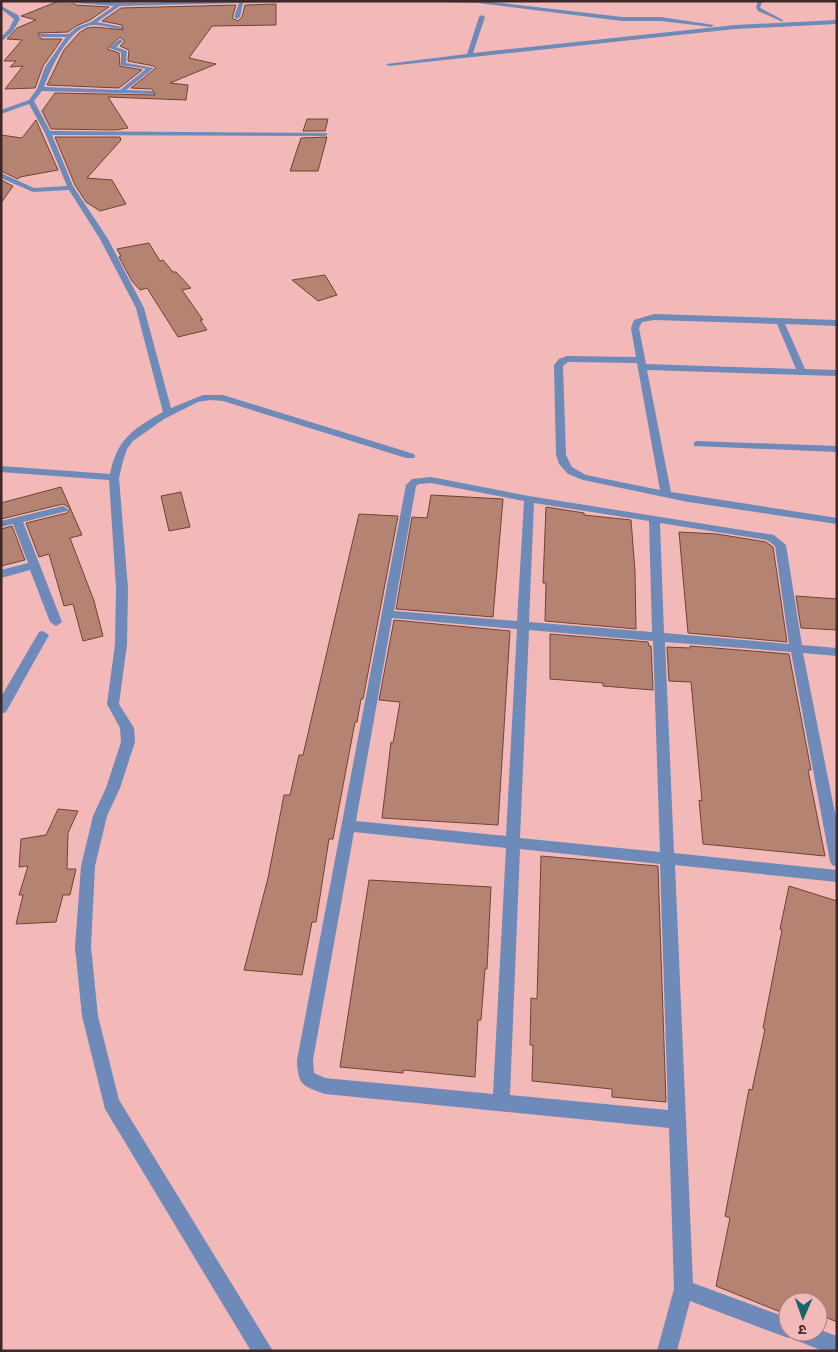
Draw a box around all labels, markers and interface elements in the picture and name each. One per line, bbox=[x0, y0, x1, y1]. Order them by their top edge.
north arrow bbox=[778, 1292, 828, 1342]
text: उ bbox=[797, 1320, 807, 1340]

